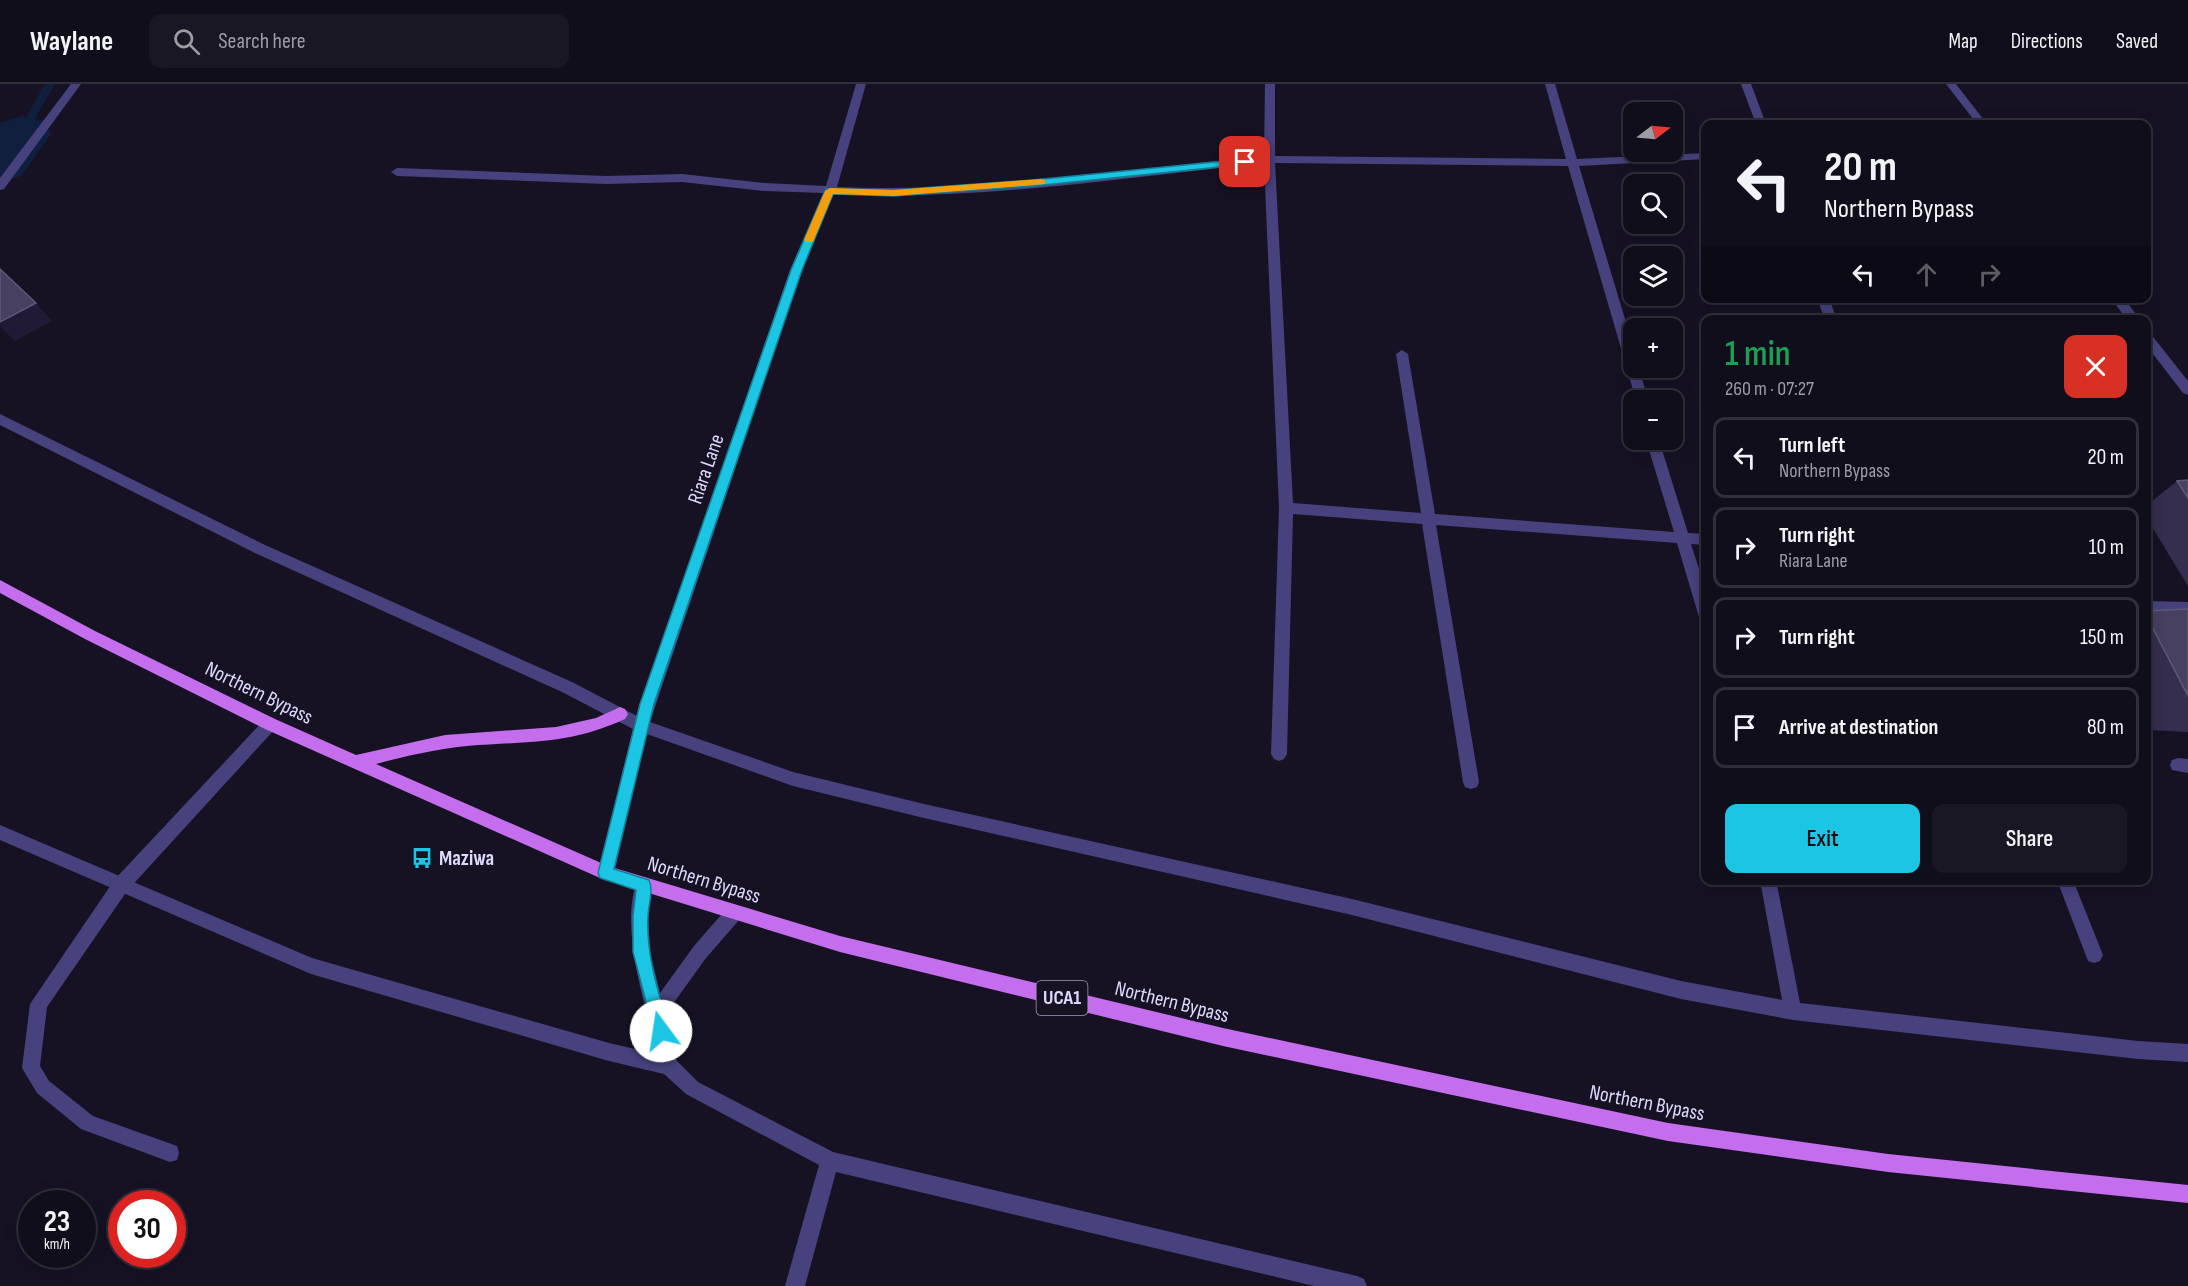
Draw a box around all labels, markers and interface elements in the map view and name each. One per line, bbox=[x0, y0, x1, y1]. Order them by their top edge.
search box bbox=[149, 14, 569, 68]
text: Waylane bbox=[30, 25, 113, 58]
icon: search bbox=[170, 25, 203, 58]
text: Search here bbox=[218, 28, 306, 55]
text: Map bbox=[1948, 29, 1978, 54]
text: Directions bbox=[2011, 29, 2083, 54]
text: Saved bbox=[2116, 29, 2158, 54]
north arrow bbox=[1623, 102, 1683, 162]
map controls bbox=[1623, 102, 1683, 450]
pin bbox=[1219, 136, 1270, 187]
text: 20 m bbox=[1824, 142, 1897, 193]
icon: left bbox=[1725, 144, 1803, 222]
icon: arrive bbox=[1228, 145, 1261, 178]
button: search bbox=[1623, 174, 1683, 234]
text: Northern Bypass bbox=[1824, 193, 1974, 225]
button: layers bbox=[1623, 246, 1683, 306]
icon: left bbox=[1847, 258, 1880, 291]
icon: ahead bbox=[1910, 258, 1943, 291]
icon: right bbox=[1973, 258, 2006, 291]
button: + bbox=[1623, 318, 1683, 378]
text: 1 min bbox=[1725, 333, 1790, 376]
button: close bbox=[2064, 335, 2127, 398]
text: 260 m · 07:27 bbox=[1725, 377, 1814, 401]
button: − bbox=[1623, 390, 1683, 450]
street label: Riara Lane bbox=[682, 431, 730, 507]
text: Turn left bbox=[1779, 432, 1845, 459]
icon: left bbox=[1728, 441, 1761, 474]
text: 20 m bbox=[2088, 444, 2124, 471]
text: Northern Bypass bbox=[1779, 459, 1890, 483]
text: Turn right bbox=[1779, 522, 1855, 549]
icon: right bbox=[1728, 531, 1761, 564]
text: 10 m bbox=[2089, 534, 2124, 561]
text: Riara Lane bbox=[1779, 549, 1848, 573]
icon: right bbox=[1728, 621, 1761, 654]
text: Turn right bbox=[1779, 624, 1855, 651]
text: 150 m bbox=[2080, 624, 2124, 651]
street label: Northern Bypass bbox=[201, 656, 317, 730]
icon: arrive bbox=[1728, 711, 1761, 744]
text: Arrive at destination bbox=[1779, 714, 1938, 741]
text: 80 m bbox=[2087, 714, 2124, 741]
button: Exit bbox=[1725, 804, 1920, 873]
button: Share bbox=[1932, 804, 2127, 873]
bus stop icon: Maziwa bbox=[410, 846, 434, 870]
place label: Maziwa bbox=[439, 846, 494, 871]
street label: Northern Bypass bbox=[645, 851, 763, 909]
street label: Northern Bypass bbox=[1112, 976, 1232, 1028]
road number: UCA1 bbox=[1036, 981, 1088, 1015]
position arrow bbox=[629, 999, 693, 1063]
street label: Northern Bypass bbox=[1587, 1080, 1707, 1126]
speed limit sign: 30 bbox=[108, 1190, 186, 1268]
text: 23 bbox=[44, 1204, 70, 1240]
text: km/h bbox=[44, 1235, 70, 1254]

